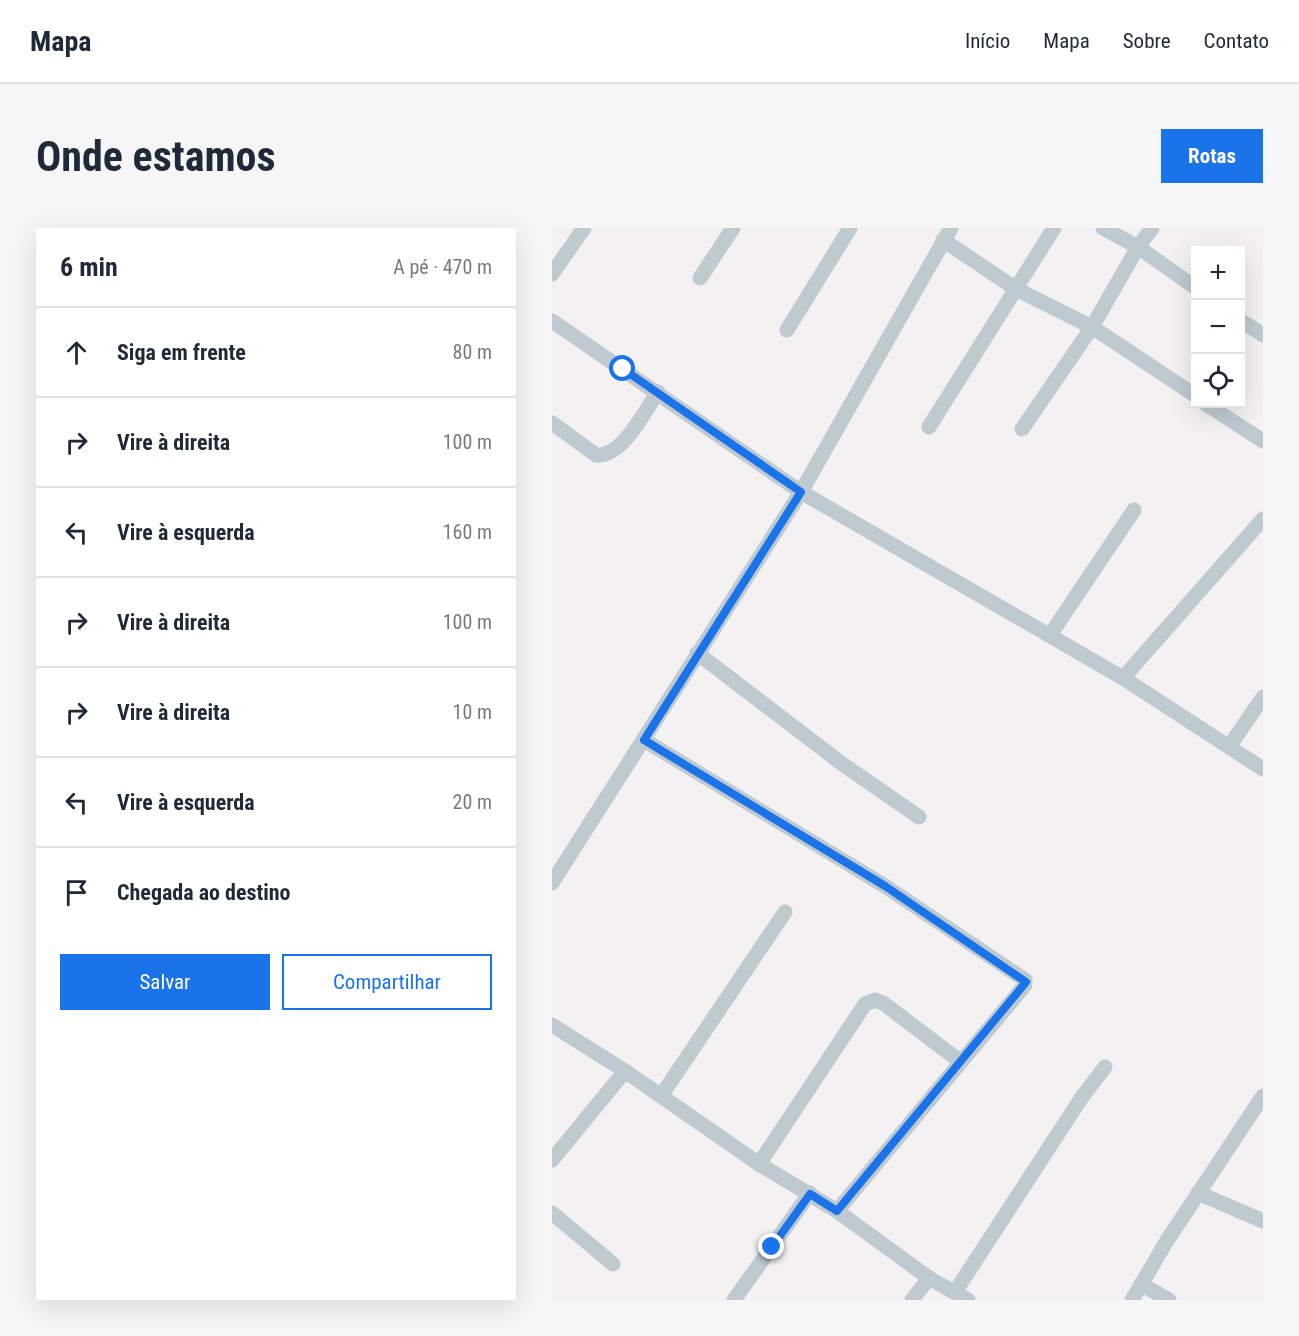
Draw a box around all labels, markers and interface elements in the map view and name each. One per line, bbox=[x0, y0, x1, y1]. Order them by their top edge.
text: Mapa bbox=[30, 25, 91, 58]
text: Início bbox=[965, 29, 1010, 53]
text: Mapa bbox=[1043, 29, 1090, 53]
text: Sobre bbox=[1123, 29, 1171, 53]
text: Contato bbox=[1204, 29, 1269, 53]
button: Rotas bbox=[1161, 129, 1263, 183]
text: Onde estamos bbox=[36, 132, 276, 181]
map controls bbox=[1191, 246, 1245, 408]
button: + bbox=[1191, 246, 1245, 300]
text: 6 min bbox=[60, 252, 118, 282]
text: A pé · 470 m bbox=[393, 255, 492, 279]
button: − bbox=[1191, 300, 1245, 354]
icon: ahead bbox=[60, 336, 93, 369]
text: Siga em frente bbox=[117, 340, 246, 365]
text: 80 m bbox=[453, 340, 492, 364]
button: locate bbox=[1191, 354, 1245, 408]
route start bbox=[609, 355, 635, 381]
icon: right bbox=[60, 426, 93, 459]
text: Vire à direita bbox=[117, 430, 230, 455]
text: 100 m bbox=[443, 430, 492, 454]
icon: left bbox=[60, 516, 93, 549]
text: Vire à esquerda bbox=[117, 520, 255, 545]
text: 160 m bbox=[443, 520, 492, 544]
icon: right bbox=[60, 606, 93, 639]
text: Vire à direita bbox=[117, 610, 230, 635]
text: 100 m bbox=[443, 610, 492, 634]
icon: right bbox=[60, 696, 93, 729]
text: Vire à direita bbox=[117, 700, 230, 725]
text: 10 m bbox=[453, 700, 492, 724]
icon: left bbox=[60, 786, 93, 819]
text: Vire à esquerda bbox=[117, 790, 255, 815]
text: 20 m bbox=[453, 790, 492, 814]
icon: arrive bbox=[60, 876, 93, 909]
text: Chegada ao destino bbox=[117, 880, 291, 905]
button: Salvar bbox=[60, 954, 270, 1010]
button: Compartilhar bbox=[282, 954, 492, 1010]
route end bbox=[758, 1233, 784, 1259]

